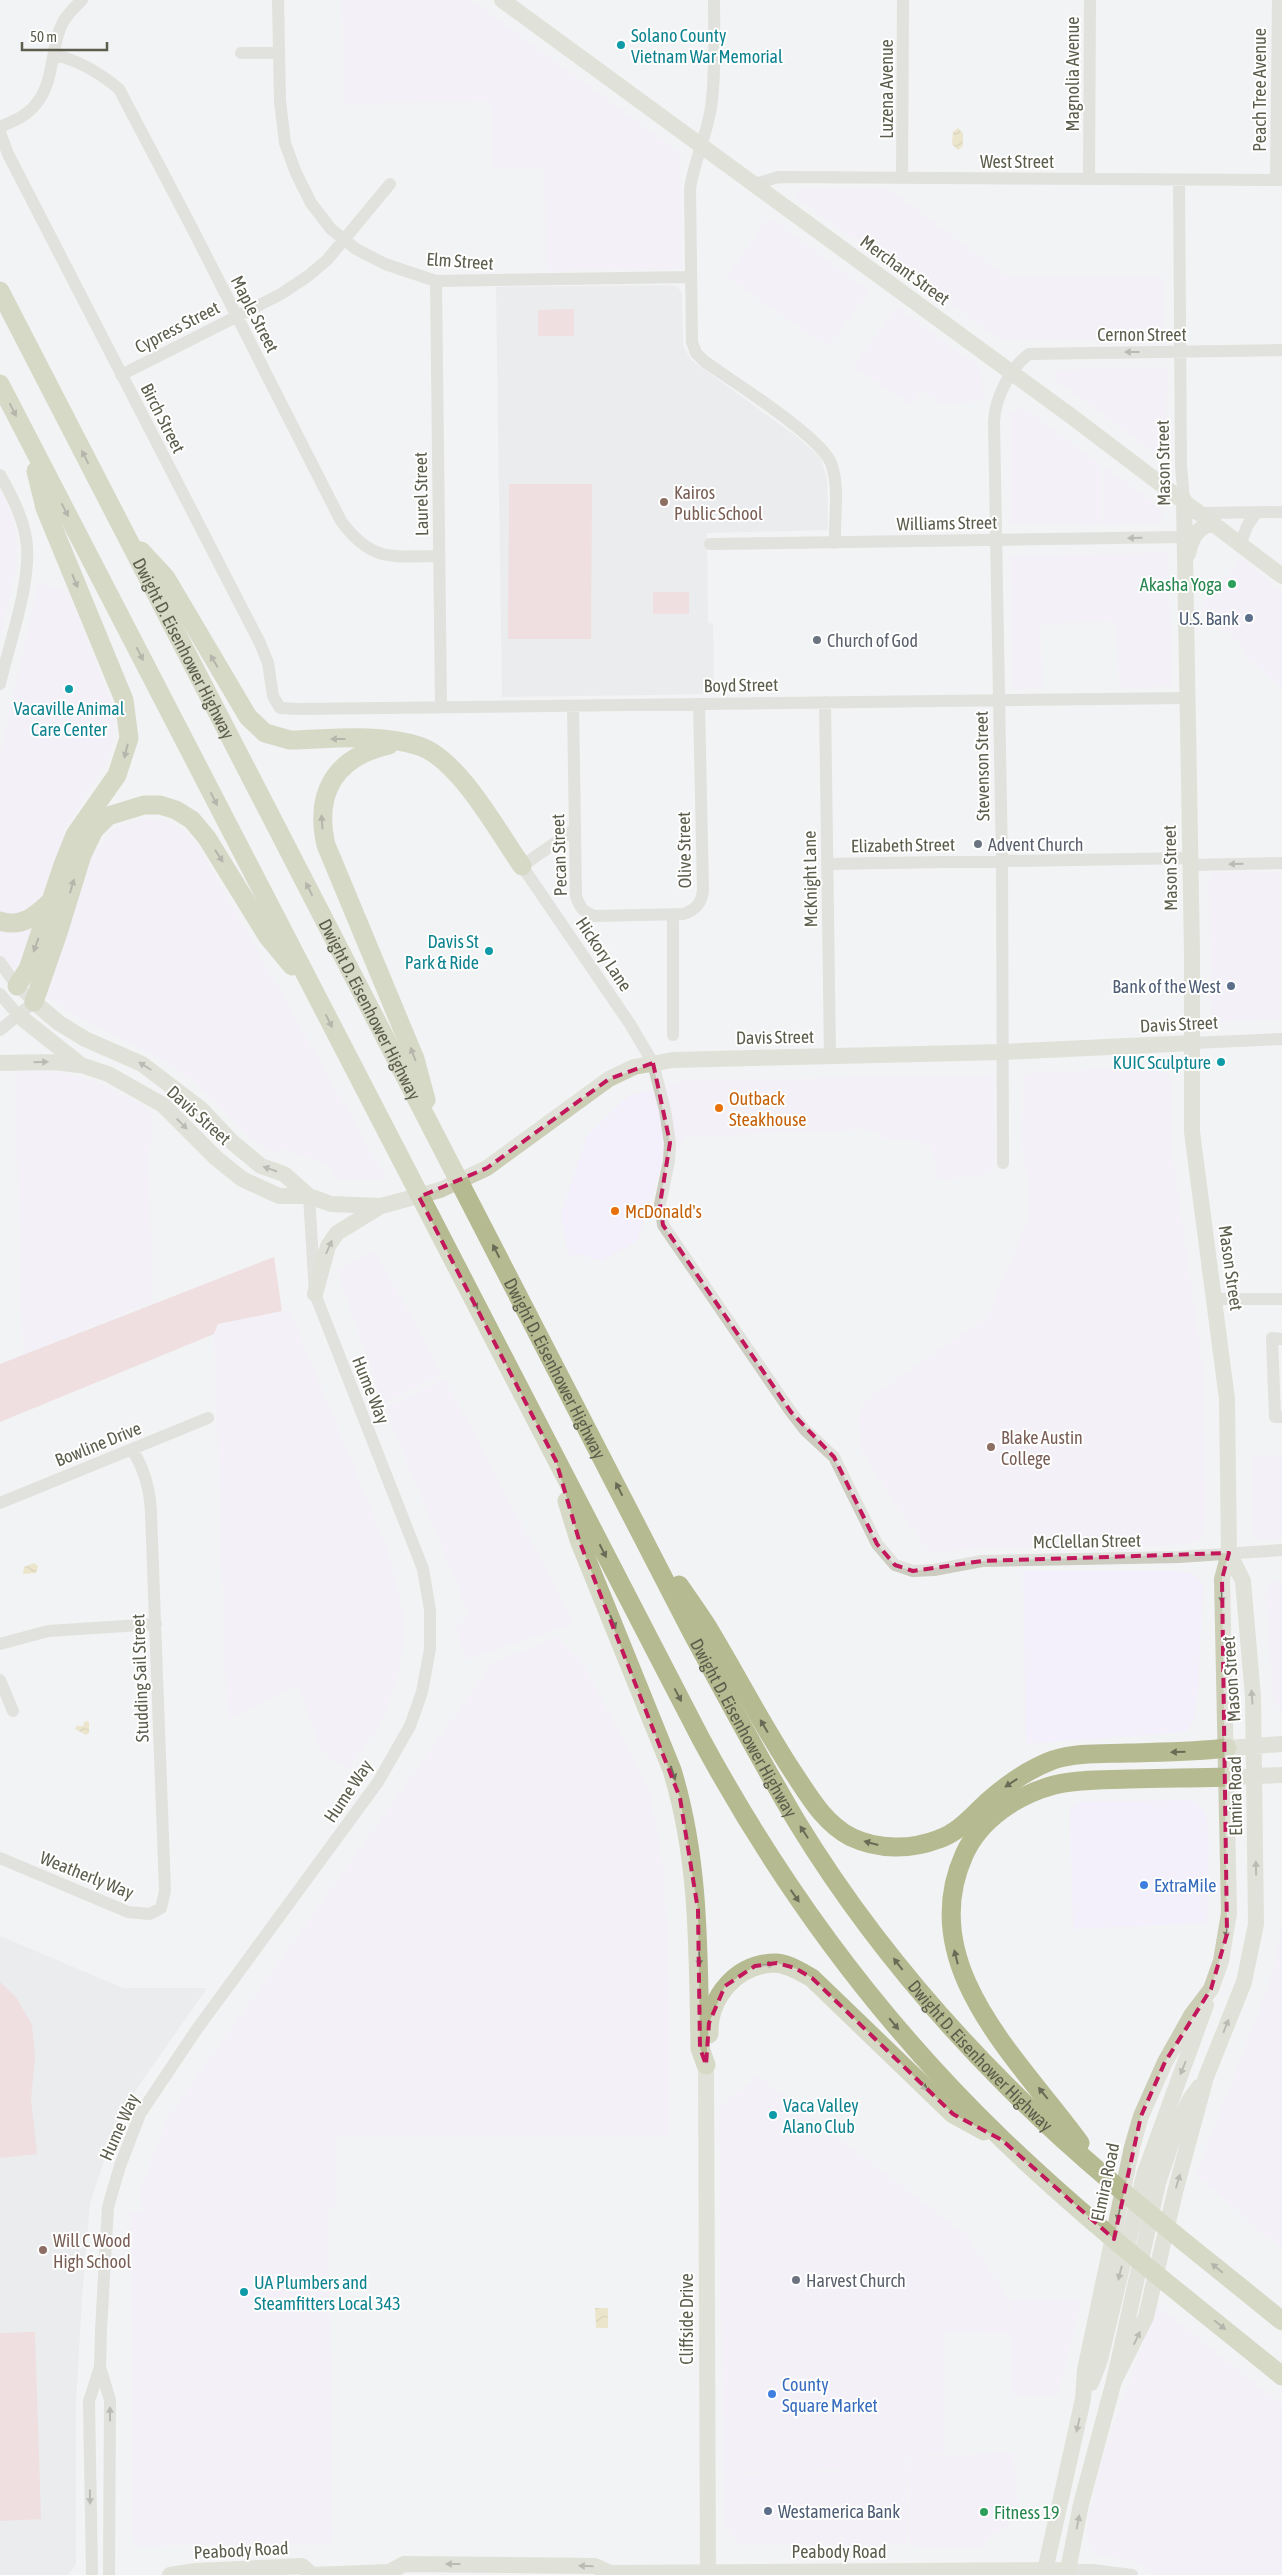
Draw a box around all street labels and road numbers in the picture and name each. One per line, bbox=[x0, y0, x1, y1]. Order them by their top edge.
street label: Magnolia Avenue bbox=[1062, 17, 1083, 131]
street label: Peach Tree Avenue bbox=[1249, 28, 1270, 152]
street label: Luzena Avenue bbox=[876, 39, 897, 139]
street label: West Street bbox=[980, 151, 1054, 172]
street label: Merchant Street bbox=[856, 231, 954, 309]
street label: Elm Street bbox=[426, 248, 494, 274]
street label: Maple Street bbox=[227, 272, 283, 356]
street label: Cypress Street bbox=[131, 297, 223, 357]
street label: Cernon Street bbox=[1097, 324, 1187, 345]
street label: Birch Street bbox=[137, 380, 189, 456]
street label: Mason Street bbox=[1152, 420, 1174, 506]
street label: Laurel Street bbox=[410, 452, 432, 536]
street label: Williams Street bbox=[897, 512, 997, 534]
street label: Dwight D. Eisenhower Highway bbox=[129, 554, 240, 742]
street label: Boyd Street bbox=[704, 674, 778, 696]
street label: Stevenson Street bbox=[971, 711, 993, 821]
street label: Olive Street bbox=[673, 811, 695, 889]
street label: Pecan Street bbox=[547, 813, 571, 897]
street label: Mason Street bbox=[1159, 825, 1181, 911]
street label: McKnight Lane bbox=[799, 830, 821, 928]
street label: Elizabeth Street bbox=[851, 834, 955, 856]
street label: Hickory Lane bbox=[572, 913, 636, 995]
street label: Dwight D. Eisenhower Highway bbox=[315, 915, 426, 1103]
street label: Davis Street bbox=[1139, 1011, 1219, 1037]
street label: Davis Street bbox=[736, 1026, 814, 1048]
street label: Davis Street bbox=[163, 1081, 235, 1149]
street label: Mason Street bbox=[1215, 1224, 1247, 1312]
street label: Dwight D. Eisenhower Highway bbox=[500, 1274, 611, 1462]
street label: Hume Way bbox=[348, 1353, 394, 1427]
street label: Bowline Drive bbox=[52, 1417, 144, 1471]
street label: McClellan Street bbox=[1033, 1530, 1141, 1552]
street label: Studding Sail Street bbox=[127, 1613, 153, 1743]
street label: Dwight D. Eisenhower Highway bbox=[686, 1635, 802, 1821]
street label: Mason Street bbox=[1218, 1635, 1244, 1723]
street label: Hume Way bbox=[319, 1756, 377, 1826]
street label: Elmira Road bbox=[1224, 1756, 1246, 1836]
street label: Weatherly Way bbox=[37, 1847, 137, 1903]
street label: Dwight D. Eisenhower Highway bbox=[904, 1976, 1057, 2135]
street label: Hume Way bbox=[95, 2090, 143, 2164]
street label: Elmira Road bbox=[1086, 2141, 1124, 2223]
street label: Cliffside Drive bbox=[676, 2273, 697, 2365]
street label: Peabody Road bbox=[193, 2537, 289, 2563]
street label: Peabody Road bbox=[792, 2541, 886, 2562]

